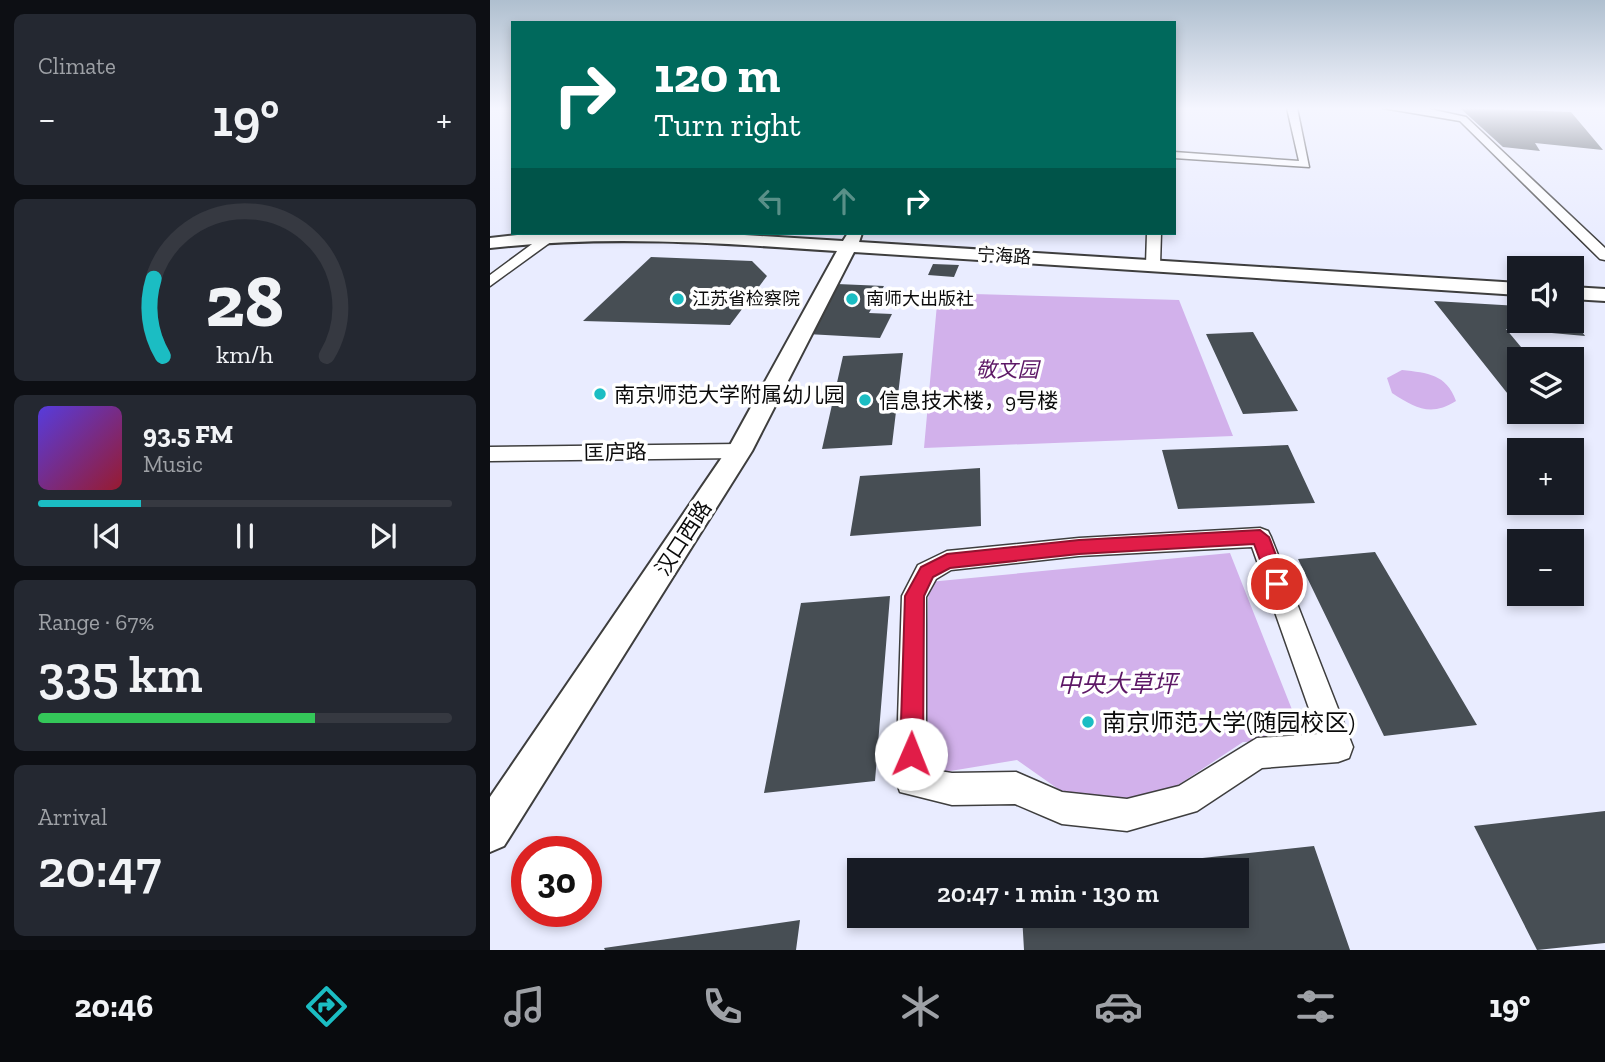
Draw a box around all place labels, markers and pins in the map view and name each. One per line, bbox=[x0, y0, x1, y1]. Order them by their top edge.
place label: 江苏省检察院 bbox=[692, 288, 800, 310]
place label: 南师大出版社 bbox=[866, 288, 974, 310]
marker: 江苏省检察院 bbox=[670, 291, 686, 307]
marker: 南师大出版社 bbox=[844, 291, 860, 307]
place label: 南京师范大学附属幼儿园 bbox=[614, 382, 845, 407]
marker: 南京师范大学附属幼儿园 bbox=[592, 386, 608, 402]
place label: 信息技术楼，9号楼 bbox=[879, 388, 1058, 413]
marker: 信息技术楼，9号楼 bbox=[857, 392, 873, 408]
pin bbox=[1247, 554, 1307, 614]
place label: 南京师范大学(随园校区) bbox=[1102, 708, 1355, 737]
marker: 南京师范大学(随园校区) bbox=[1080, 714, 1096, 730]

